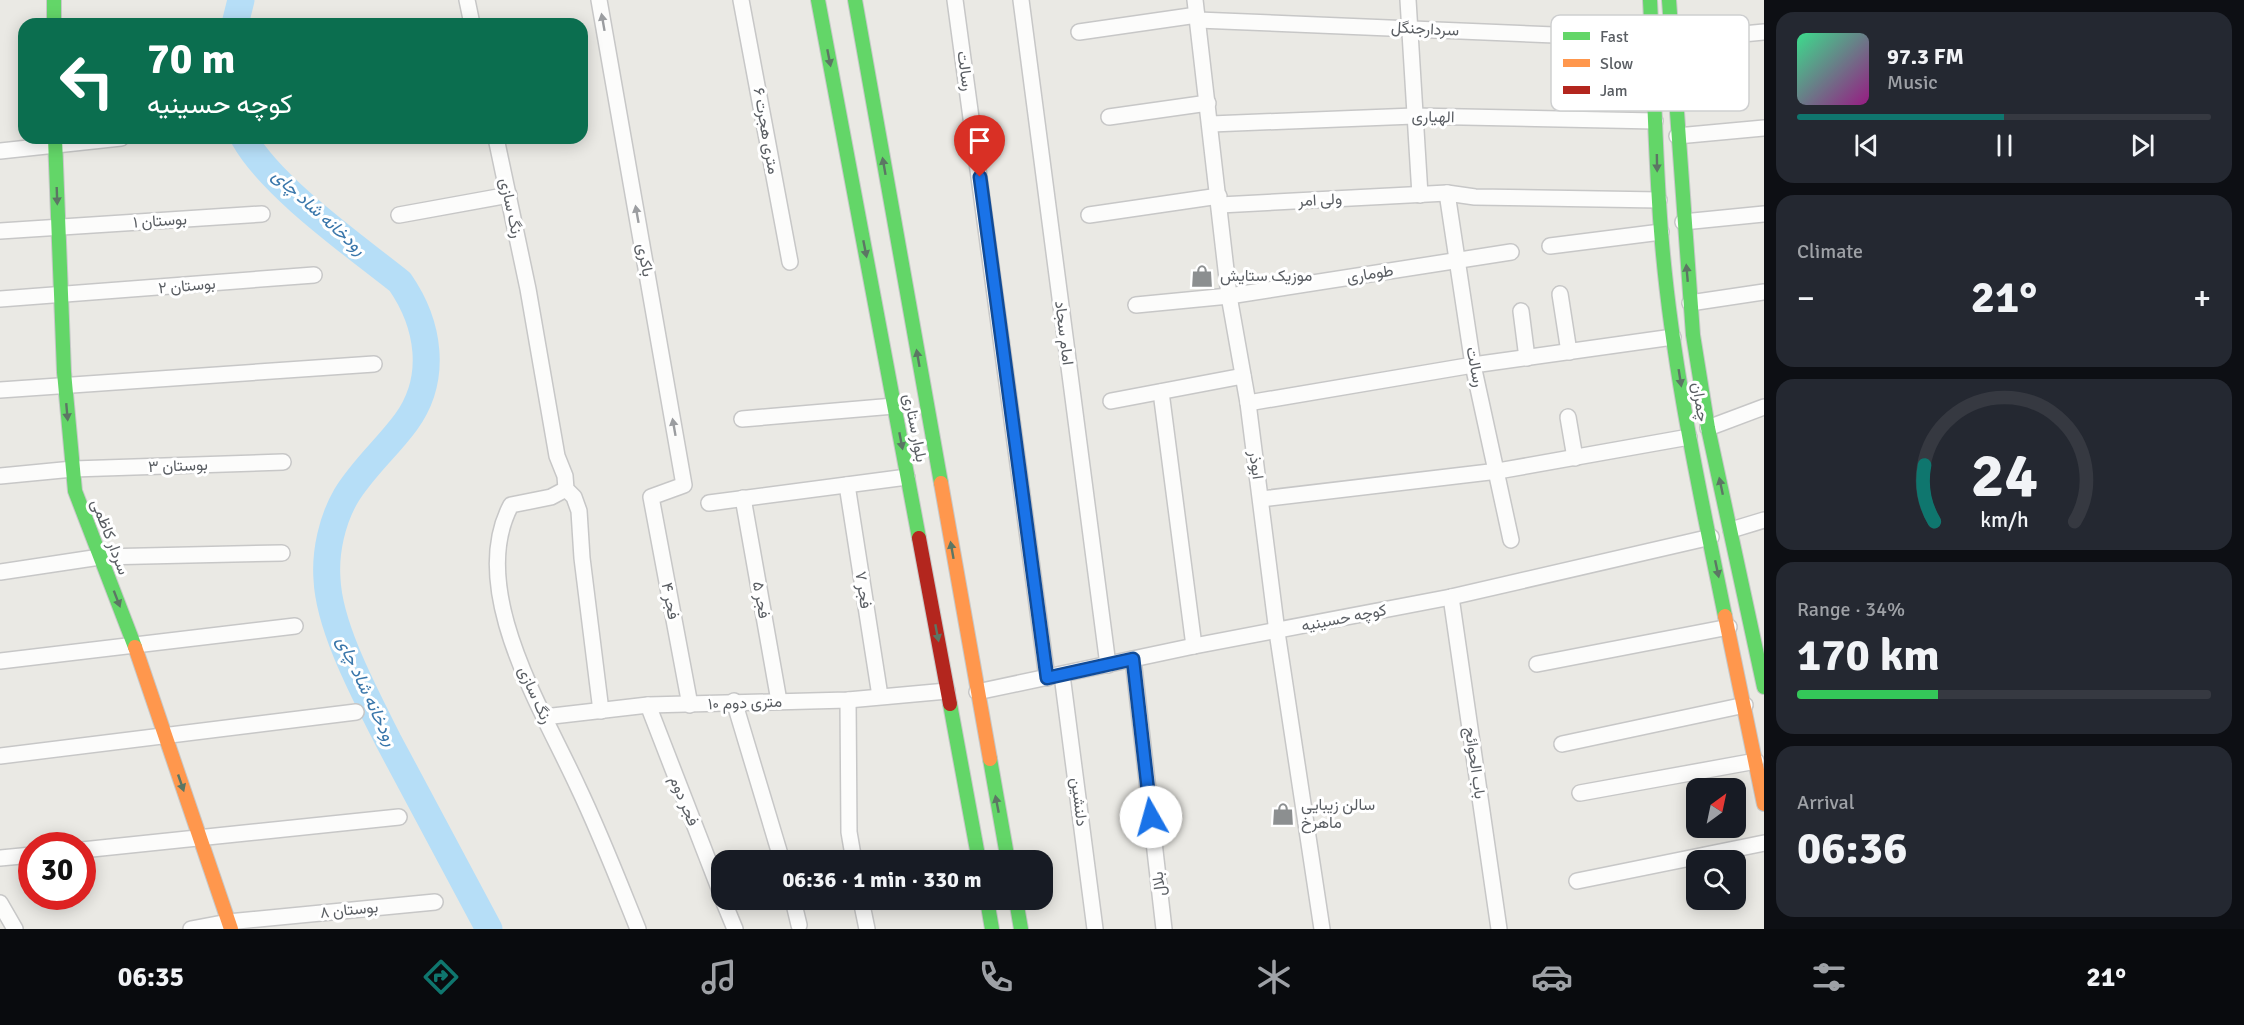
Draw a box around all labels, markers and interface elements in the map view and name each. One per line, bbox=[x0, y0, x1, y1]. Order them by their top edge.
one-way arrow bbox=[598, 13, 607, 32]
legend bbox=[1551, 15, 1749, 111]
street label: سردارجنگل bbox=[1390, 17, 1460, 41]
text: Fast bbox=[1600, 27, 1629, 47]
text: 70 m bbox=[147, 34, 236, 85]
icon: left bbox=[48, 42, 126, 120]
text: 97.3 FM bbox=[1887, 43, 1964, 70]
one-way arrow bbox=[825, 48, 834, 67]
street label: رسالت bbox=[952, 50, 978, 92]
text: Slow bbox=[1600, 54, 1634, 74]
text: Music bbox=[1887, 70, 1938, 95]
text: Jam bbox=[1600, 81, 1628, 101]
street label: ۶ متری هجرت bbox=[749, 86, 783, 176]
text: کوچه حسینیه bbox=[147, 88, 293, 121]
street label: الهیاری bbox=[1411, 107, 1455, 127]
pin bbox=[954, 115, 1005, 177]
icon: arrive bbox=[963, 124, 996, 157]
icon: previous bbox=[1850, 129, 1883, 162]
icon: pause bbox=[1988, 129, 2021, 162]
icon: next bbox=[2126, 129, 2159, 162]
one-way arrow bbox=[1653, 154, 1662, 173]
one-way arrow bbox=[879, 156, 888, 175]
water label: رودخانه شاد چای bbox=[267, 164, 370, 261]
street label: رنگ سازی bbox=[495, 176, 527, 240]
one-way arrow bbox=[52, 187, 61, 206]
street label: ولی امر bbox=[1296, 189, 1343, 211]
one-way arrow bbox=[632, 205, 641, 224]
street label: بوستان ۱ bbox=[132, 209, 188, 233]
text: Climate bbox=[1797, 239, 1863, 264]
one-way arrow bbox=[861, 240, 870, 259]
street label: باکری bbox=[632, 242, 658, 278]
street label: طوماری bbox=[1345, 260, 1395, 288]
shop icon: موزیک ستایش bbox=[1189, 263, 1215, 289]
one-way arrow bbox=[1682, 263, 1692, 282]
place label: موزیک ستایش bbox=[1220, 266, 1312, 286]
text: 21° bbox=[1971, 270, 2037, 325]
street label: بوستان ۲ bbox=[157, 274, 217, 298]
text: − bbox=[1797, 278, 1815, 319]
text: + bbox=[2193, 278, 2211, 319]
street label: امام سجاد bbox=[1050, 300, 1078, 366]
street label: رسالت bbox=[1461, 345, 1489, 389]
one-way arrow bbox=[913, 348, 922, 367]
one-way arrow bbox=[1675, 369, 1684, 388]
street label: چمران bbox=[1686, 381, 1713, 424]
street label: بلوار ستاری bbox=[899, 392, 931, 464]
one-way arrow bbox=[63, 403, 72, 422]
one-way arrow bbox=[669, 418, 678, 437]
one-way arrow bbox=[897, 432, 906, 451]
text: 24 bbox=[1970, 437, 2038, 514]
street label: ابوذر bbox=[1244, 448, 1268, 481]
street label: بوستان ۳ bbox=[148, 455, 208, 477]
one-way arrow bbox=[1716, 476, 1725, 495]
street label: سردار کاظمی bbox=[86, 496, 134, 578]
text: km/h bbox=[1980, 507, 2028, 533]
one-way arrow bbox=[947, 540, 956, 559]
one-way arrow bbox=[1713, 560, 1722, 579]
street label: فجر ۷ bbox=[850, 570, 876, 610]
street label: فجر ۵ bbox=[748, 580, 774, 620]
street label: فجر ۴ bbox=[657, 581, 683, 621]
one-way arrow bbox=[112, 590, 122, 608]
text: Range · 34% bbox=[1797, 597, 1905, 622]
street label: کوچه حسینیه bbox=[1300, 600, 1388, 637]
one-way arrow bbox=[933, 623, 942, 642]
text: 170 km bbox=[1797, 628, 1940, 683]
water label: رودخانه شاد چای bbox=[331, 633, 402, 750]
street label: رنگ سازی bbox=[513, 663, 557, 727]
street label: ۱۰ متری دوم bbox=[707, 692, 783, 714]
street label: باب الحوائج bbox=[1459, 726, 1490, 800]
street label: فجر دوم bbox=[665, 773, 703, 829]
one-way arrow bbox=[177, 774, 187, 792]
street label: دلنشین bbox=[1066, 776, 1092, 828]
north arrow bbox=[1686, 778, 1746, 838]
map controls bbox=[1686, 778, 1746, 910]
position arrow bbox=[1119, 785, 1183, 849]
text: Arrival bbox=[1797, 790, 1855, 815]
one-way arrow bbox=[992, 794, 1001, 813]
place label: سالن زیبایی ماهرخ bbox=[1301, 795, 1375, 834]
shop icon: سالن زیبایی ماهرخ bbox=[1270, 801, 1296, 827]
text: 06:36 bbox=[1797, 821, 1907, 876]
speed limit sign: 30 bbox=[18, 832, 96, 910]
button: search bbox=[1686, 850, 1746, 910]
text: 06:36 · 1 min · 330 m bbox=[782, 866, 982, 893]
street label: بلال bbox=[1148, 871, 1170, 897]
street label: بوستان ۸ bbox=[319, 897, 379, 923]
icon: directions bbox=[420, 956, 462, 998]
icon: music bbox=[698, 956, 740, 998]
icon: phone bbox=[975, 956, 1017, 998]
icon: climate bbox=[1253, 956, 1295, 998]
icon: car bbox=[1531, 956, 1573, 998]
icon: filters bbox=[1808, 956, 1850, 998]
text: 06:35 bbox=[118, 961, 184, 994]
text: 21° bbox=[2086, 961, 2126, 994]

